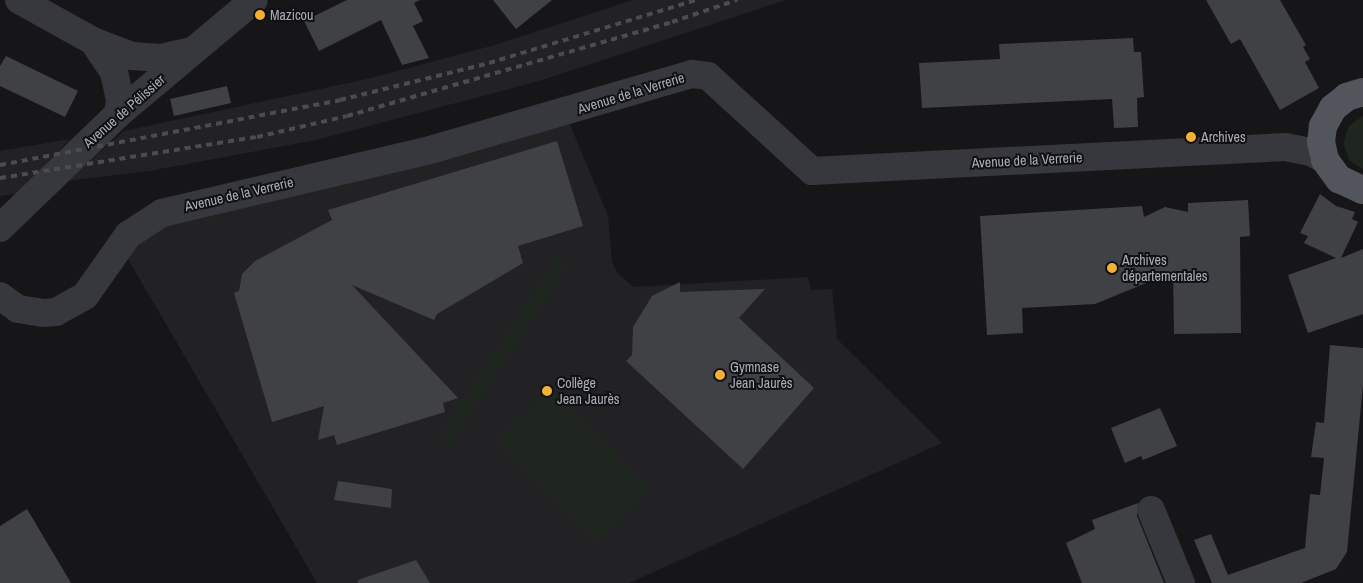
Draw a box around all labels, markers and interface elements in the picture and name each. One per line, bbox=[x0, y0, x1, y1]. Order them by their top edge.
place label: Mazicou bbox=[270, 7, 313, 23]
marker: Mazicou bbox=[254, 9, 266, 21]
street label: Avenue de la Verrerie bbox=[576, 69, 686, 117]
street label: Avenue de Pélissier bbox=[80, 71, 168, 151]
place label: Archives bbox=[1201, 129, 1246, 145]
marker: Archives bbox=[1185, 131, 1197, 143]
street label: Avenue de la Verrerie bbox=[971, 149, 1083, 171]
street label: Avenue de la Verrerie bbox=[183, 173, 295, 215]
place label: Archives départementales bbox=[1122, 252, 1208, 284]
marker: Archives départementales bbox=[1106, 262, 1118, 274]
place label: Gymnase Jean Jaurès bbox=[730, 359, 793, 392]
marker: Gymnase Jean Jaurès bbox=[714, 369, 726, 381]
place label: Collège Jean Jaurès bbox=[557, 375, 620, 408]
marker: Collège Jean Jaurès bbox=[541, 385, 553, 397]

